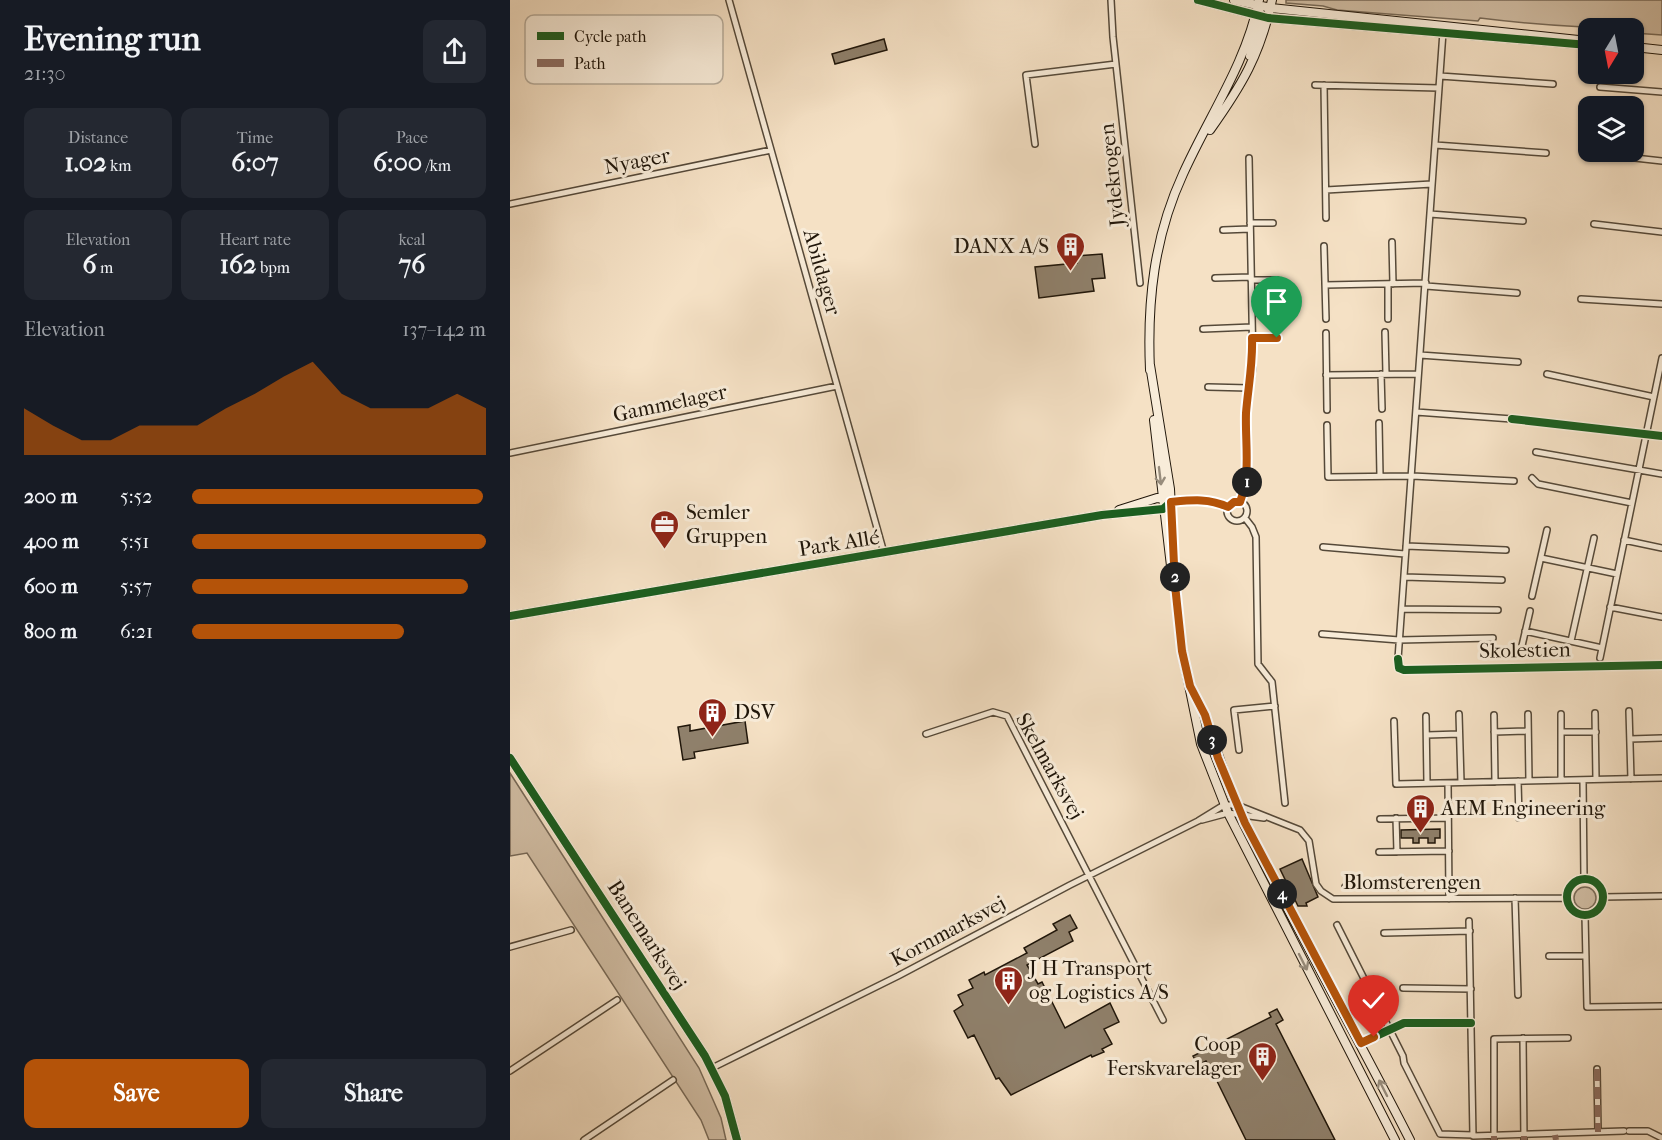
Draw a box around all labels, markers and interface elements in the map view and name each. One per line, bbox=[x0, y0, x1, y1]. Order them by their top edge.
legend bbox=[525, 15, 723, 84]
north arrow bbox=[1578, 18, 1644, 84]
map controls bbox=[1578, 18, 1644, 162]
text: Evening run bbox=[24, 20, 201, 59]
button: share bbox=[423, 20, 486, 83]
text: Cycle path bbox=[574, 27, 646, 46]
text: Path bbox=[574, 54, 606, 73]
text: 21:30 bbox=[24, 62, 66, 85]
button: layers bbox=[1578, 96, 1644, 162]
street label: Jydekrogen bbox=[1095, 122, 1130, 230]
text: Distance bbox=[68, 128, 128, 147]
text: Time bbox=[237, 128, 273, 147]
text: Pace bbox=[396, 128, 428, 147]
street label: Nyager bbox=[602, 143, 672, 179]
text: 1.02 bbox=[65, 147, 107, 178]
text: 6:07 bbox=[231, 147, 279, 178]
text: 6:00 bbox=[373, 147, 422, 178]
text: km bbox=[107, 156, 131, 175]
text: /km bbox=[422, 156, 451, 175]
street label: Abildager bbox=[798, 225, 846, 318]
text: Elevation bbox=[66, 230, 130, 249]
text: Heart rate bbox=[219, 230, 291, 249]
text: kcal bbox=[399, 230, 425, 249]
building icon: DANX A/S bbox=[1054, 230, 1086, 272]
place label: DANX A/S bbox=[953, 234, 1049, 258]
text: 6 bbox=[83, 249, 97, 280]
text: 162 bbox=[220, 249, 256, 280]
text: 76 bbox=[399, 249, 425, 280]
text: m bbox=[97, 258, 113, 277]
text: bpm bbox=[256, 258, 290, 277]
pin bbox=[1251, 276, 1302, 338]
icon: arrive bbox=[1260, 285, 1293, 318]
text: Elevation bbox=[24, 318, 105, 341]
text: 137–142 m bbox=[402, 318, 486, 341]
street label: Gammelager bbox=[611, 379, 729, 427]
one-way arrow bbox=[1155, 465, 1166, 485]
pin: 1 bbox=[1232, 467, 1262, 497]
text: 1 bbox=[1244, 472, 1250, 491]
text: 200 m bbox=[24, 485, 77, 508]
text: 5:52 bbox=[120, 485, 152, 508]
place label: Semler Gruppen bbox=[686, 500, 767, 548]
office icon: Semler Gruppen bbox=[649, 508, 681, 550]
street label: Park Allé bbox=[797, 525, 881, 561]
text: 400 m bbox=[24, 530, 79, 553]
text: 5:51 bbox=[120, 530, 149, 553]
pin: 2 bbox=[1160, 562, 1190, 592]
text: 2 bbox=[1171, 567, 1179, 586]
text: 600 m bbox=[24, 575, 78, 598]
text: 5:57 bbox=[120, 575, 152, 598]
text: 800 m bbox=[24, 620, 77, 643]
text: 6:21 bbox=[120, 620, 153, 643]
street label: Skolestien bbox=[1479, 637, 1571, 663]
building icon: DSV bbox=[697, 696, 729, 738]
place label: DSV bbox=[734, 700, 776, 724]
street label: Skelmarksvej bbox=[1011, 709, 1089, 823]
pin: 3 bbox=[1197, 725, 1227, 755]
text: 3 bbox=[1209, 730, 1215, 749]
building icon: AEM Engineering bbox=[1404, 792, 1436, 834]
place label: AEM Engineering bbox=[1440, 796, 1606, 820]
street label: Blomsterengen bbox=[1343, 870, 1481, 894]
street label: Banemarksvej bbox=[603, 876, 691, 994]
pin: 4 bbox=[1267, 879, 1297, 909]
text: 4 bbox=[1277, 884, 1287, 903]
street label: Kornmarksvej bbox=[886, 891, 1010, 971]
one-way arrow bbox=[1297, 953, 1309, 971]
place label: J H Transport og Logistics A/S bbox=[1027, 956, 1169, 1004]
building icon: J H Transport og Logistics A/S bbox=[992, 964, 1024, 1006]
pin bbox=[1348, 975, 1399, 1037]
icon: check bbox=[1357, 984, 1390, 1017]
place label: Coop Ferskvarelager bbox=[1107, 1032, 1241, 1080]
building icon: Coop Ferskvarelager bbox=[1246, 1040, 1278, 1082]
button: Save bbox=[24, 1059, 249, 1128]
button: Share bbox=[261, 1059, 486, 1128]
one-way arrow bbox=[1377, 1079, 1389, 1097]

